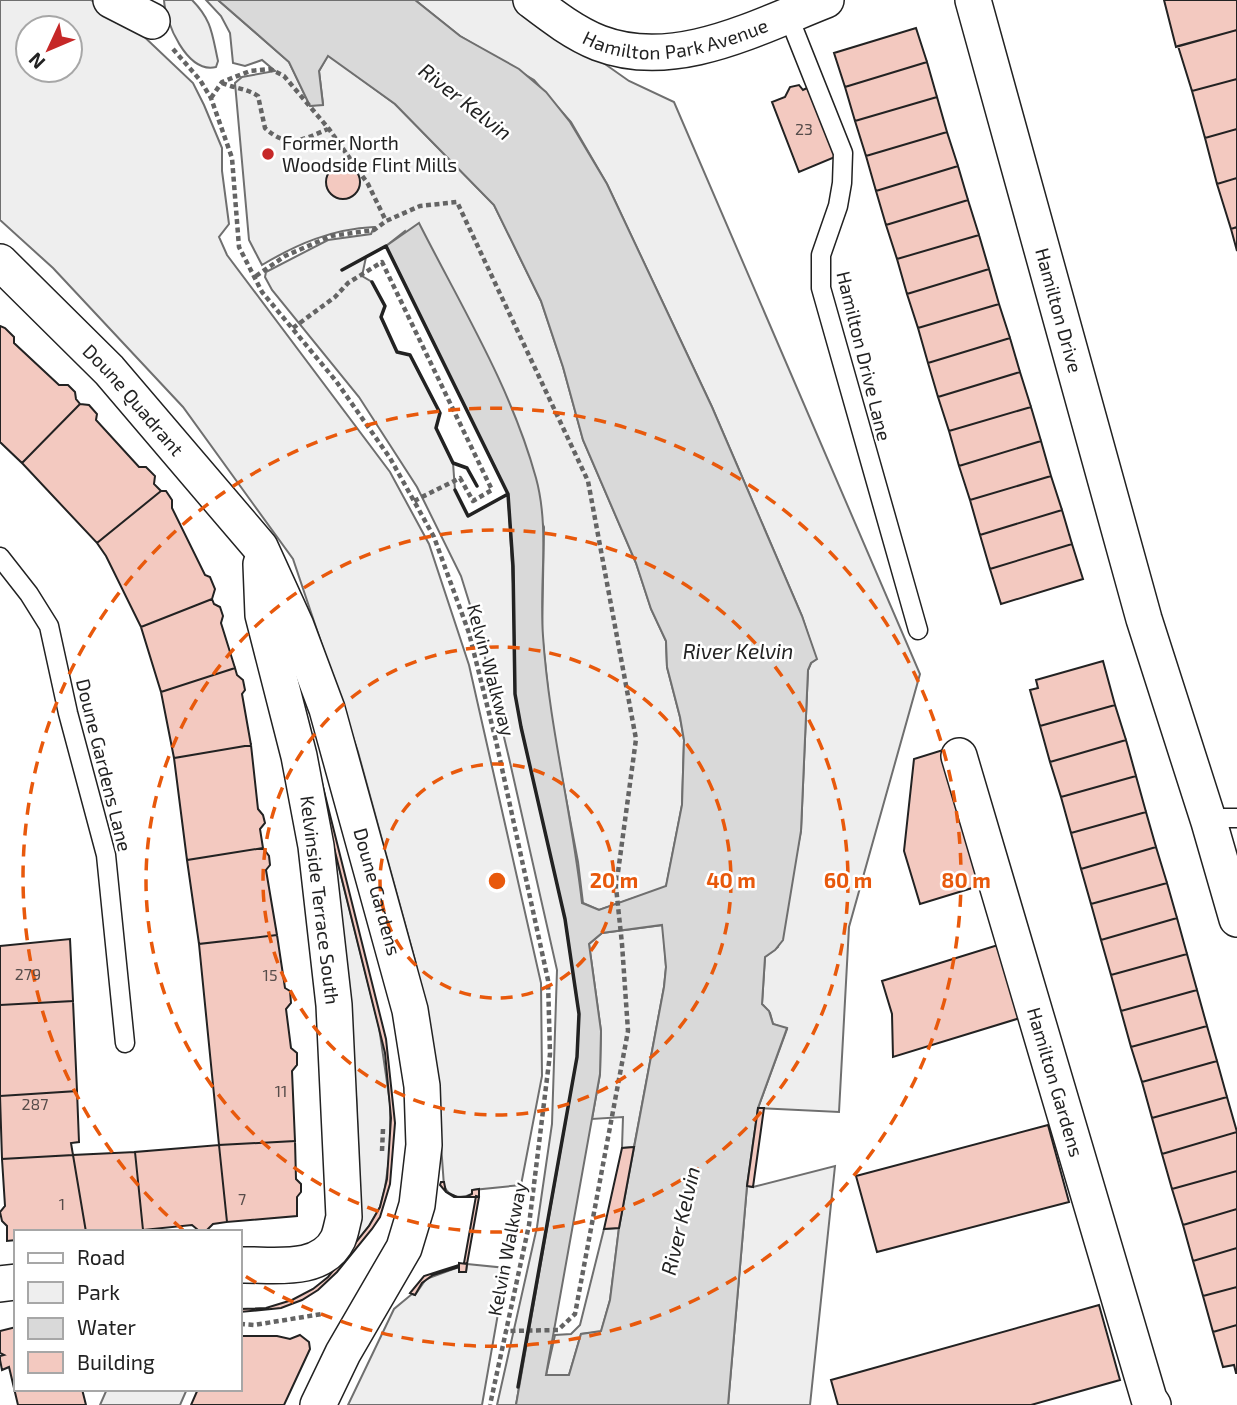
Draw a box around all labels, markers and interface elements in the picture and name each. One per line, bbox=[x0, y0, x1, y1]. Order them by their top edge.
street label: Hamilton Park Avenue bbox=[579, 13, 771, 63]
north arrow bbox=[14, 14, 84, 84]
text: N bbox=[23, 48, 49, 74]
water label: River Kelvin bbox=[415, 57, 517, 145]
house number: 23 bbox=[795, 119, 813, 138]
place label: Former North Woodside Flint Mills bbox=[282, 131, 457, 176]
marker: Former North Woodside Flint Mills bbox=[260, 146, 276, 162]
street label: Hamilton Drive bbox=[1031, 245, 1087, 375]
street label: Hamilton Drive Lane bbox=[832, 269, 897, 443]
street label: Doune Quadrant bbox=[79, 339, 189, 460]
street label: Kelvin Walkway bbox=[463, 601, 520, 738]
water label: River Kelvin bbox=[683, 638, 793, 663]
street label: Doune Gardens Lane bbox=[72, 676, 137, 854]
street label: Kelvinside Terrace South bbox=[296, 794, 345, 1006]
street label: Doune Gardens bbox=[349, 825, 406, 958]
text: 20 m bbox=[590, 867, 638, 892]
text: 40 m bbox=[706, 867, 756, 892]
text: 60 m bbox=[824, 867, 872, 892]
text: 80 m bbox=[941, 867, 991, 892]
centre of rings bbox=[485, 869, 509, 893]
house number: 279 bbox=[15, 964, 41, 983]
house number: 15 bbox=[263, 965, 277, 984]
street label: Hamilton Gardens bbox=[1023, 1004, 1089, 1159]
house number: 11 bbox=[275, 1081, 287, 1100]
house number: 287 bbox=[22, 1094, 48, 1113]
water label: River Kelvin bbox=[655, 1164, 704, 1277]
street label: Kelvin Walkway bbox=[482, 1180, 531, 1318]
house number: 7 bbox=[238, 1189, 246, 1208]
house number: 1 bbox=[59, 1194, 65, 1213]
legend bbox=[14, 1230, 242, 1391]
text: Road bbox=[77, 1244, 125, 1269]
text: Park bbox=[77, 1279, 120, 1304]
text: Water bbox=[77, 1314, 136, 1339]
text: Building bbox=[77, 1349, 155, 1374]

